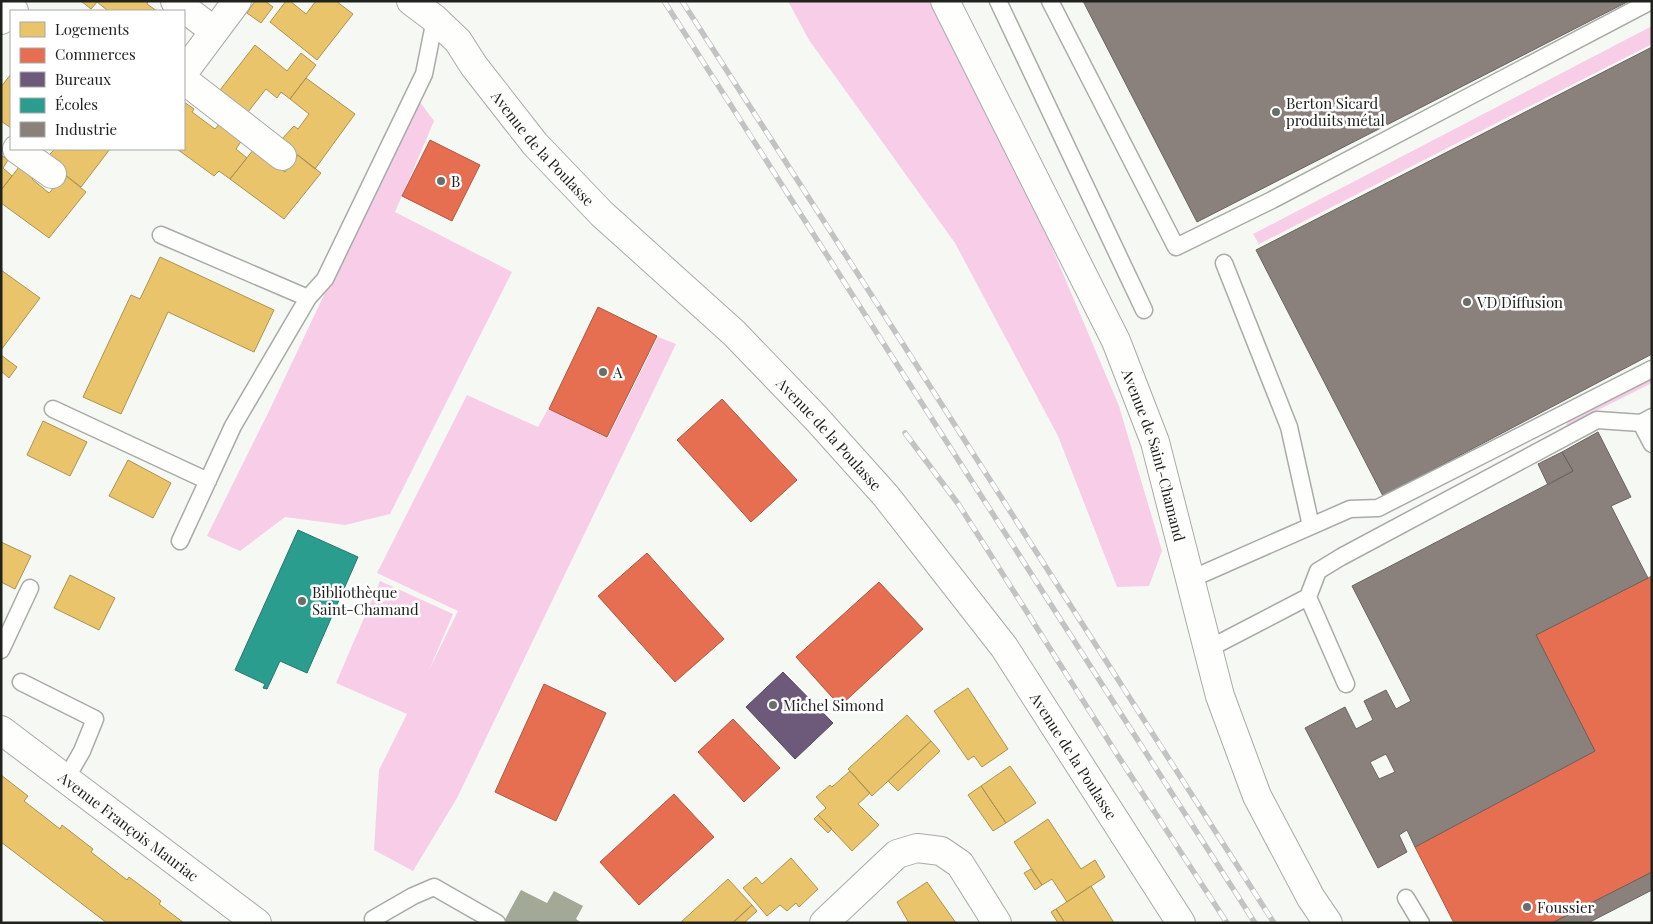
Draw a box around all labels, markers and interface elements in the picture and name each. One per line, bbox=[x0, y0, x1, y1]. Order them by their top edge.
legend bbox=[10, 10, 185, 150]
text: Logements bbox=[55, 19, 129, 39]
text: Commerces bbox=[55, 44, 136, 64]
text: Bureaux bbox=[55, 69, 111, 89]
street label: Avenue de la Poulasse bbox=[487, 86, 599, 210]
place label: Berton Sicard produits métal bbox=[1286, 93, 1385, 130]
text: Écoles bbox=[55, 94, 98, 114]
marker: Berton Sicard produits métal bbox=[1270, 106, 1282, 118]
text: Industrie bbox=[55, 119, 117, 139]
place label: B bbox=[451, 171, 460, 191]
marker: B bbox=[435, 175, 447, 187]
place label: VD Diffusion bbox=[1476, 292, 1563, 312]
marker: VD Diffusion bbox=[1461, 296, 1473, 308]
place label: A bbox=[612, 362, 623, 382]
street label: Avenue de Saint-Chamand bbox=[1117, 365, 1190, 544]
marker: A bbox=[597, 366, 609, 378]
street label: Avenue de la Poulasse bbox=[772, 373, 886, 495]
place label: Bibliothèque Saint-Chamand bbox=[312, 582, 419, 619]
marker: Bibliothèque Saint-Chamand bbox=[296, 595, 308, 607]
street label: Avenue de la Poulasse bbox=[1025, 688, 1122, 823]
place label: Michel Simond bbox=[783, 695, 884, 715]
marker: Michel Simond bbox=[767, 699, 779, 711]
street label: Avenue François Mauriac bbox=[54, 766, 203, 886]
place label: Foussier bbox=[1537, 897, 1595, 917]
marker: Foussier bbox=[1521, 901, 1533, 913]

